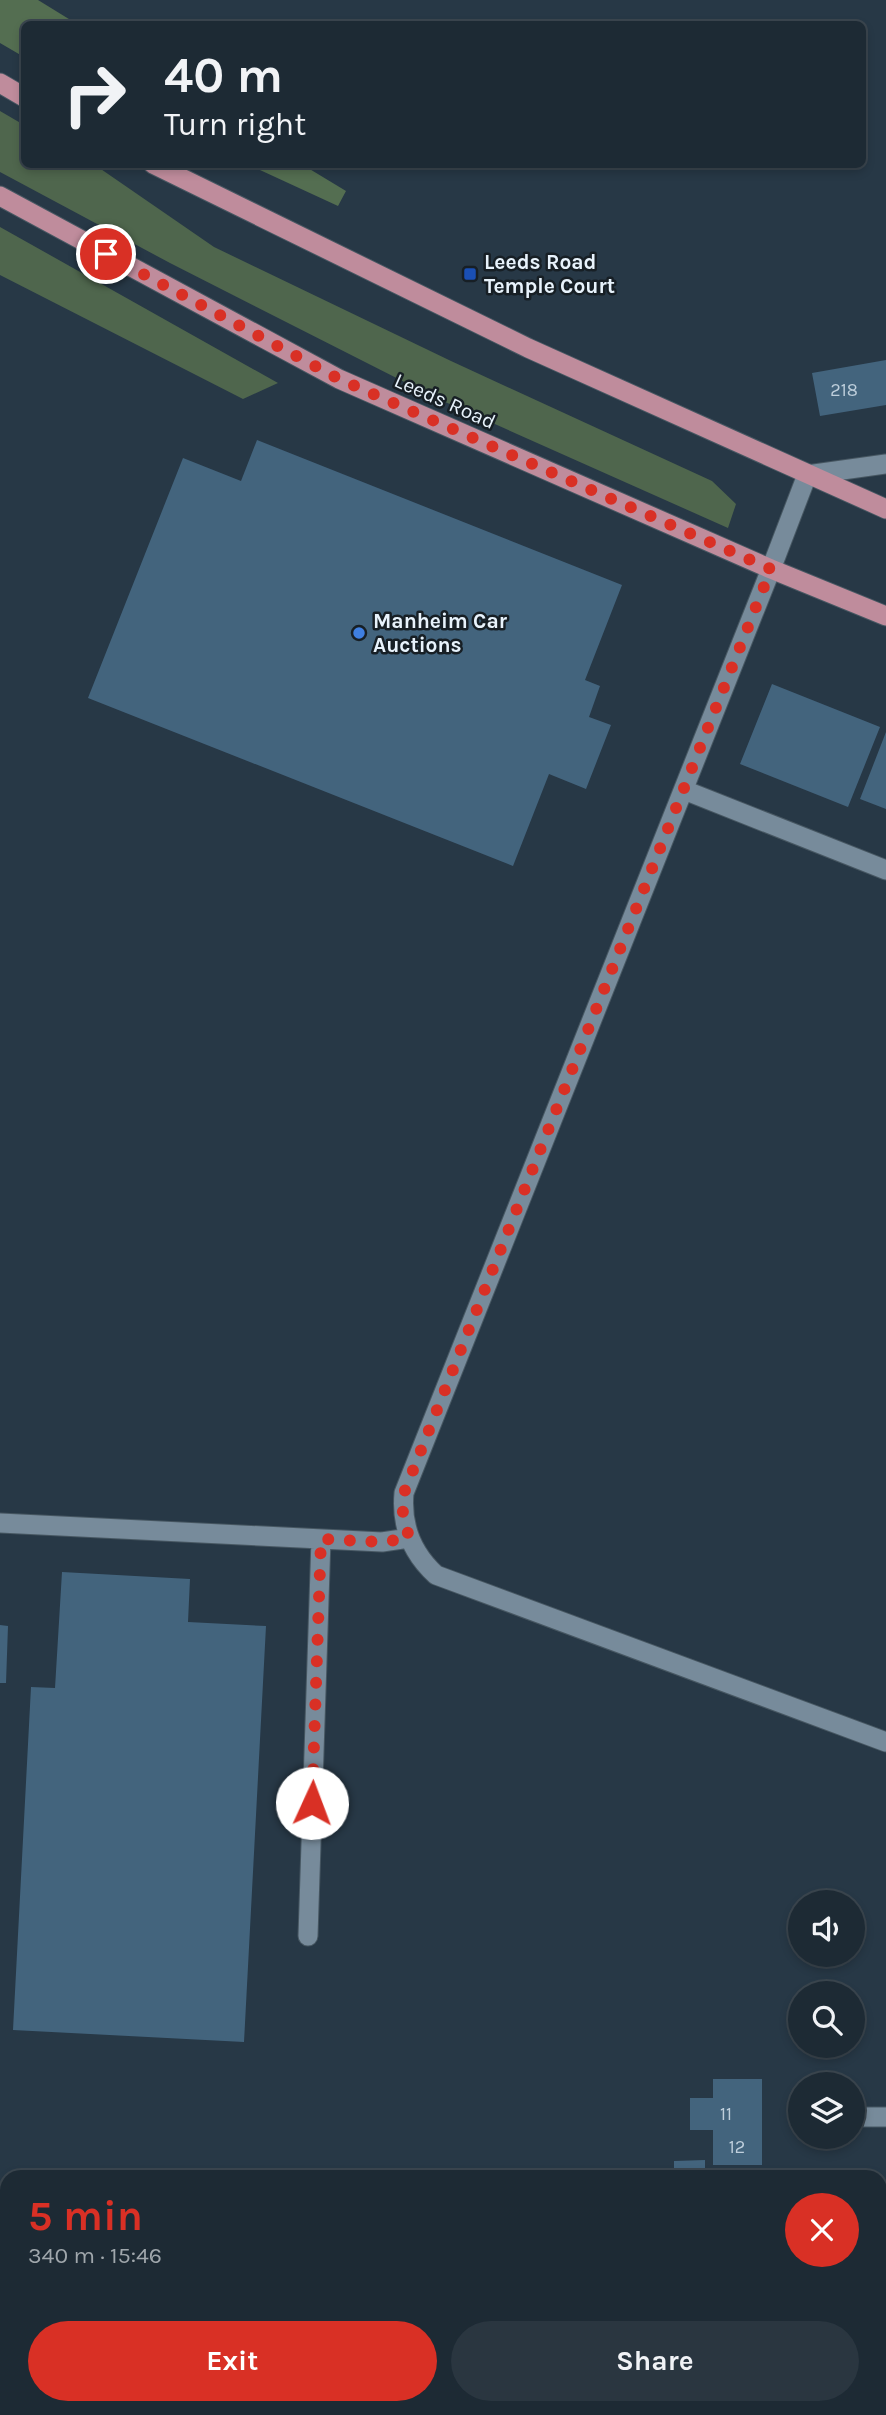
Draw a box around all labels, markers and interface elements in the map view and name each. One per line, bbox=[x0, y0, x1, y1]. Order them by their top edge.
text: 40 m bbox=[164, 47, 283, 104]
icon: right bbox=[49, 49, 140, 140]
text: Turn right bbox=[164, 106, 306, 143]
pin bbox=[76, 224, 136, 284]
icon: arrive bbox=[87, 235, 125, 273]
place label: Leeds Road Temple Court bbox=[484, 250, 615, 298]
marker: Leeds Road Temple Court bbox=[462, 266, 478, 282]
street label: Leeds Road bbox=[391, 368, 499, 434]
house number: 218 bbox=[830, 379, 858, 401]
place label: Manheim Car Auctions bbox=[373, 609, 508, 657]
marker: Manheim Car Auctions bbox=[351, 625, 367, 641]
position arrow bbox=[275, 1766, 349, 1840]
map controls bbox=[788, 1890, 865, 2149]
button: sound bbox=[788, 1890, 865, 1967]
button: search bbox=[788, 1981, 865, 2058]
button: layers bbox=[788, 2072, 865, 2149]
house number: 11 bbox=[720, 2103, 732, 2125]
house number: 12 bbox=[729, 2136, 745, 2158]
text: 5 min bbox=[28, 2191, 143, 2241]
button: close bbox=[785, 2193, 859, 2267]
text: 340 m · 15:46 bbox=[28, 2242, 162, 2269]
button: Exit bbox=[28, 2321, 437, 2401]
button: Share bbox=[451, 2321, 859, 2401]

